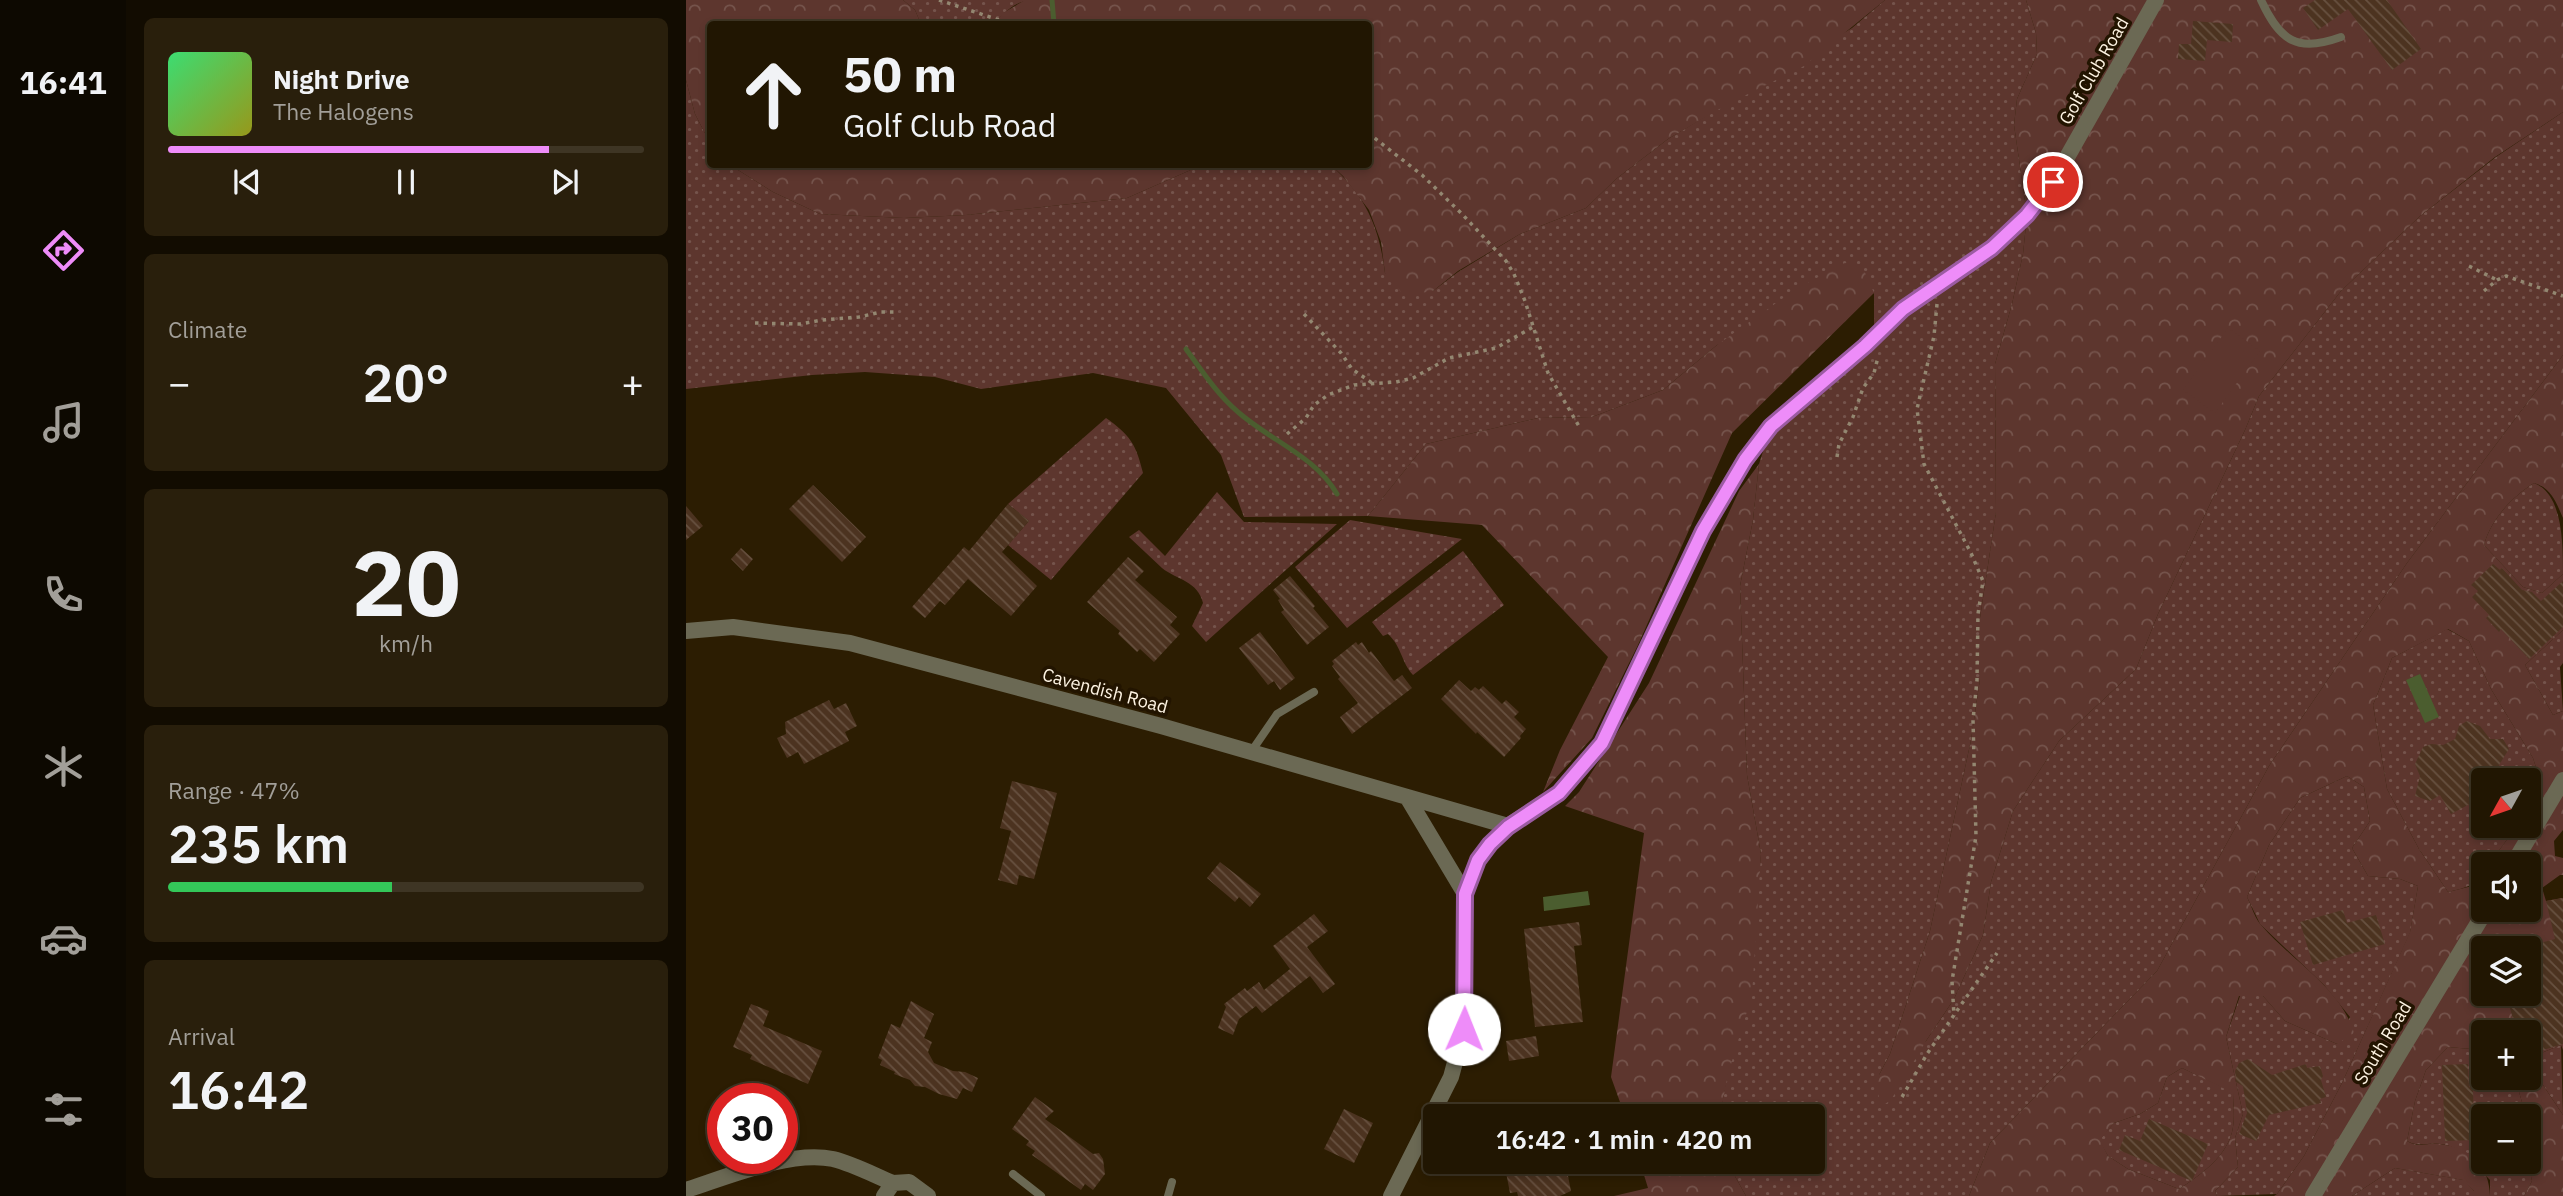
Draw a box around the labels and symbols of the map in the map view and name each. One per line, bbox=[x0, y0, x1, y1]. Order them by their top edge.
street label: Golf Club Road bbox=[2054, 13, 2134, 128]
pin bbox=[2023, 152, 2083, 212]
street label: Cavendish Road bbox=[1040, 663, 1170, 718]
north arrow bbox=[2471, 768, 2541, 838]
position arrow bbox=[1427, 992, 1501, 1066]
street label: South Road bbox=[2349, 997, 2416, 1088]
speed limit sign: 30 bbox=[707, 1083, 798, 1174]

